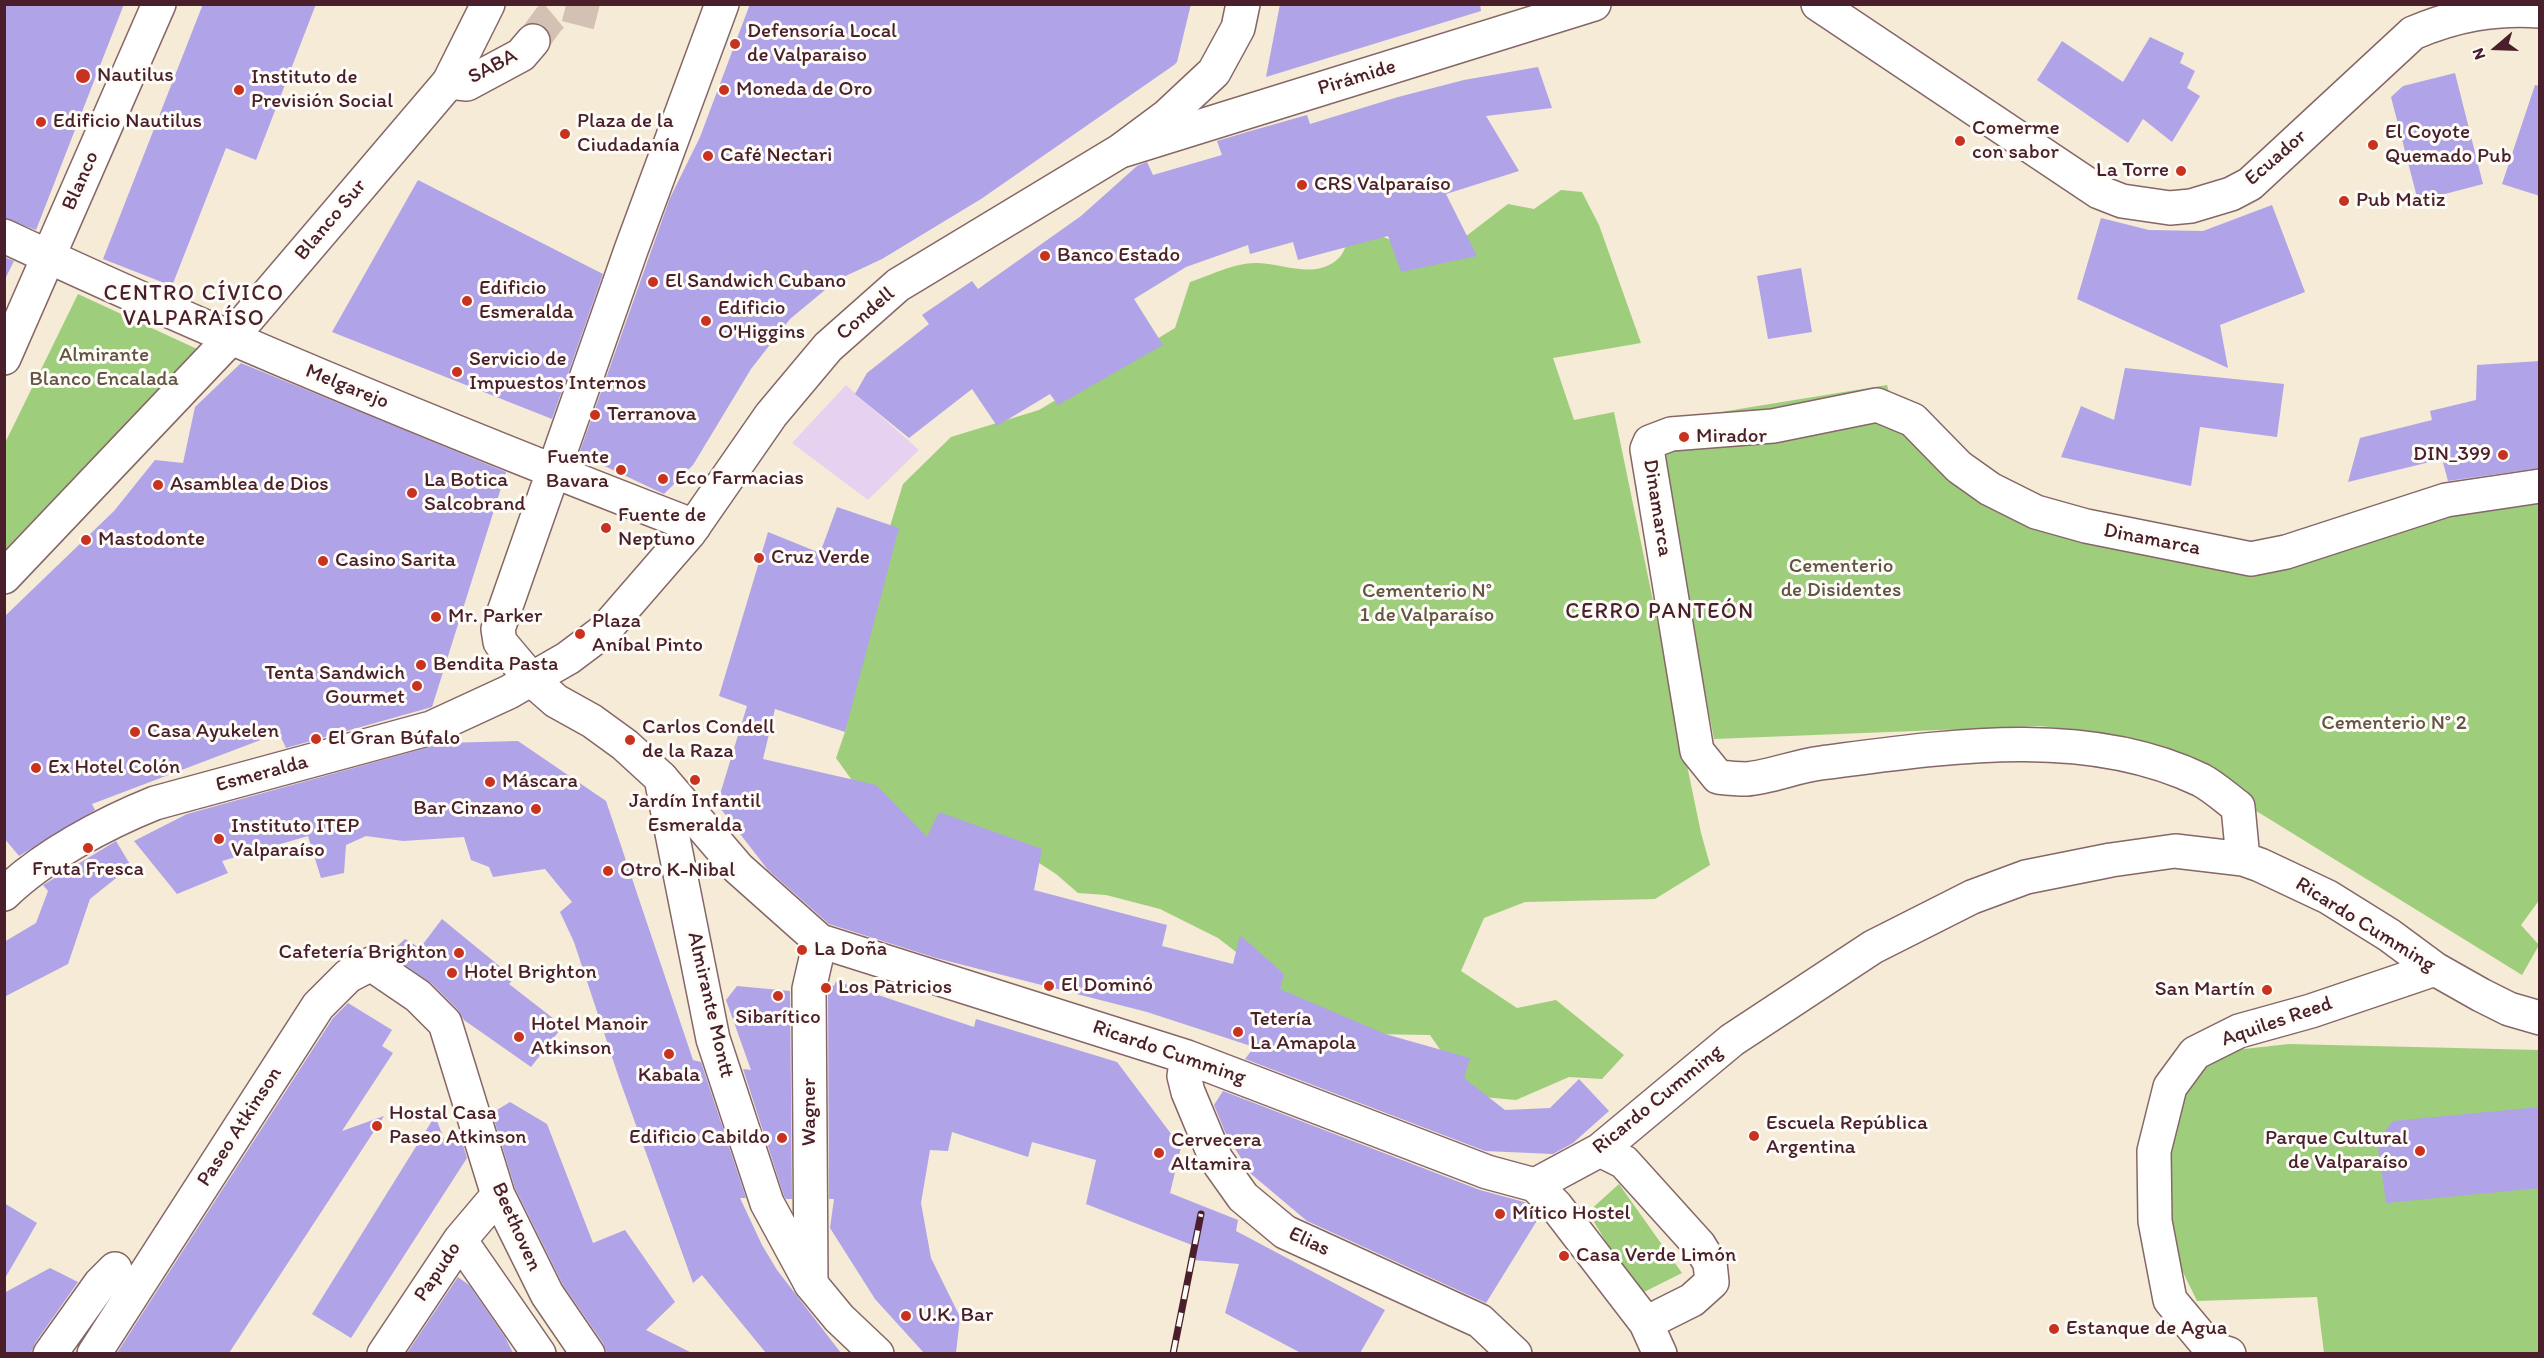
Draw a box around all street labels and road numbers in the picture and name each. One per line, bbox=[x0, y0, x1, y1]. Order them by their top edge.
street label: SABA bbox=[464, 44, 522, 90]
street label: Pirámide bbox=[1315, 54, 1399, 102]
street label: Ecuador bbox=[2240, 124, 2312, 192]
street label: Blanco bbox=[57, 147, 105, 215]
street label: Blanco Sur bbox=[290, 174, 372, 266]
street label: Condell bbox=[832, 282, 900, 346]
street label: Melgarejo bbox=[302, 359, 392, 415]
street label: Dinamarca bbox=[1637, 457, 1677, 559]
street label: Dinamarca bbox=[2101, 518, 2203, 562]
street label: Esmeralda bbox=[213, 750, 311, 798]
street label: Ricardo Cumming bbox=[2290, 872, 2440, 978]
street label: Almirante Montt bbox=[681, 930, 739, 1080]
street label: Aquiles Reed bbox=[2218, 991, 2336, 1053]
street label: Ricardo Cumming bbox=[1089, 1015, 1249, 1091]
street label: Ricardo Cumming bbox=[1588, 1040, 1728, 1160]
street label: Paseo Atkinson bbox=[192, 1062, 288, 1192]
street label: Wagner bbox=[797, 1078, 823, 1146]
street label: Beethoven bbox=[485, 1179, 547, 1275]
street label: Elias bbox=[1284, 1222, 1334, 1262]
street label: Papudo bbox=[409, 1237, 467, 1307]

